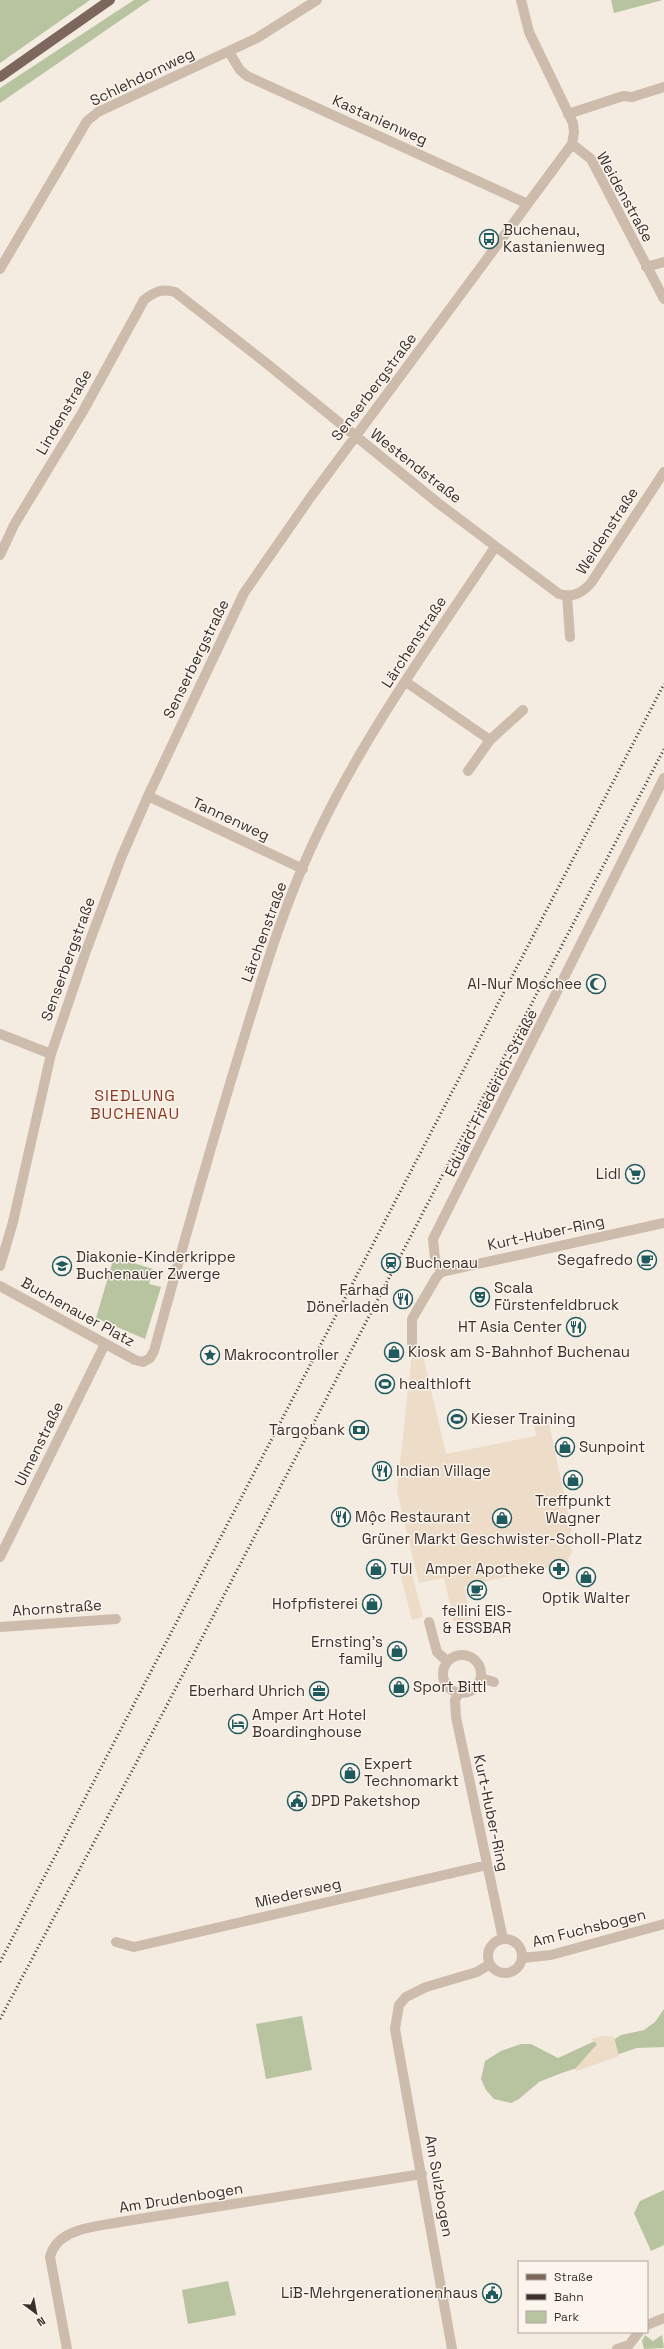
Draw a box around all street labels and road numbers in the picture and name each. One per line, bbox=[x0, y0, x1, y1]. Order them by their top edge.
street label: Schlehdornweg bbox=[87, 43, 197, 110]
street label: Kastanienweg bbox=[330, 90, 431, 149]
street label: Weidenstraße bbox=[593, 148, 658, 245]
street label: Senserbergstraße bbox=[327, 329, 420, 444]
street label: Lindenstraße bbox=[31, 365, 96, 458]
street label: Westendstraße bbox=[367, 424, 466, 507]
street label: Weidenstraße bbox=[571, 483, 642, 578]
street label: Lärchenstraße bbox=[377, 592, 450, 691]
street label: Senserbergstraße bbox=[158, 596, 233, 721]
street label: Tannenweg bbox=[190, 792, 273, 845]
street label: Lärchenstraße bbox=[237, 879, 291, 985]
street label: Senserbergstraße bbox=[36, 894, 99, 1023]
street label: Eduard-Friederich-Straße bbox=[440, 1006, 541, 1180]
street label: Kurt-Huber-Ring bbox=[486, 1211, 606, 1254]
street label: Buchenauer Platz bbox=[18, 1272, 138, 1351]
street label: Ulmenstraße bbox=[10, 1398, 67, 1489]
street label: Ahornstraße bbox=[12, 1595, 102, 1620]
street label: Kurt-Huber-Ring bbox=[470, 1753, 513, 1873]
street label: Miedersweg bbox=[253, 1873, 343, 1912]
street label: Am Fuchsbogen bbox=[530, 1904, 648, 1951]
street label: Am Sulzbogen bbox=[421, 2134, 458, 2238]
street label: Am Drudenbogen bbox=[118, 2178, 244, 2217]

